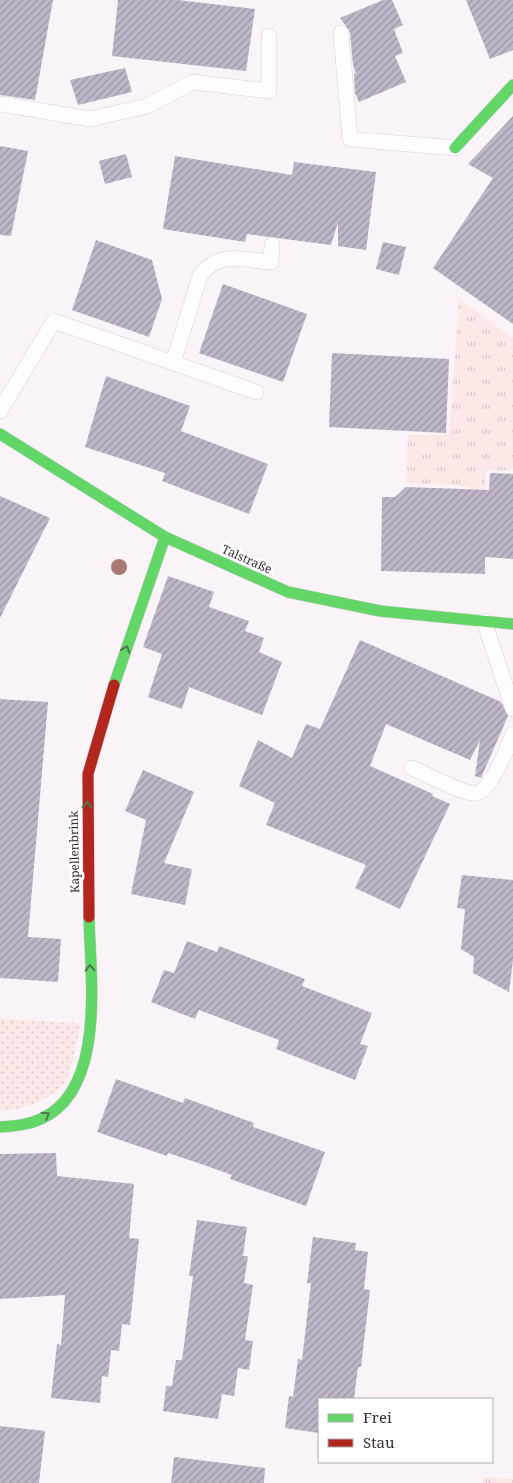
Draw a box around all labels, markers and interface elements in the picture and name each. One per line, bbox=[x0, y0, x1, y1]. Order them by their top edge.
street label: Talstraße bbox=[219, 540, 275, 578]
one-way arrow bbox=[121, 645, 131, 653]
one-way arrow bbox=[82, 801, 93, 809]
street label: Kapellenbrink bbox=[65, 810, 83, 893]
one-way arrow bbox=[85, 964, 96, 972]
one-way arrow bbox=[41, 1111, 50, 1121]
legend bbox=[318, 1398, 493, 1463]
text: Frei bbox=[363, 1407, 392, 1427]
text: Stau bbox=[363, 1432, 395, 1452]

